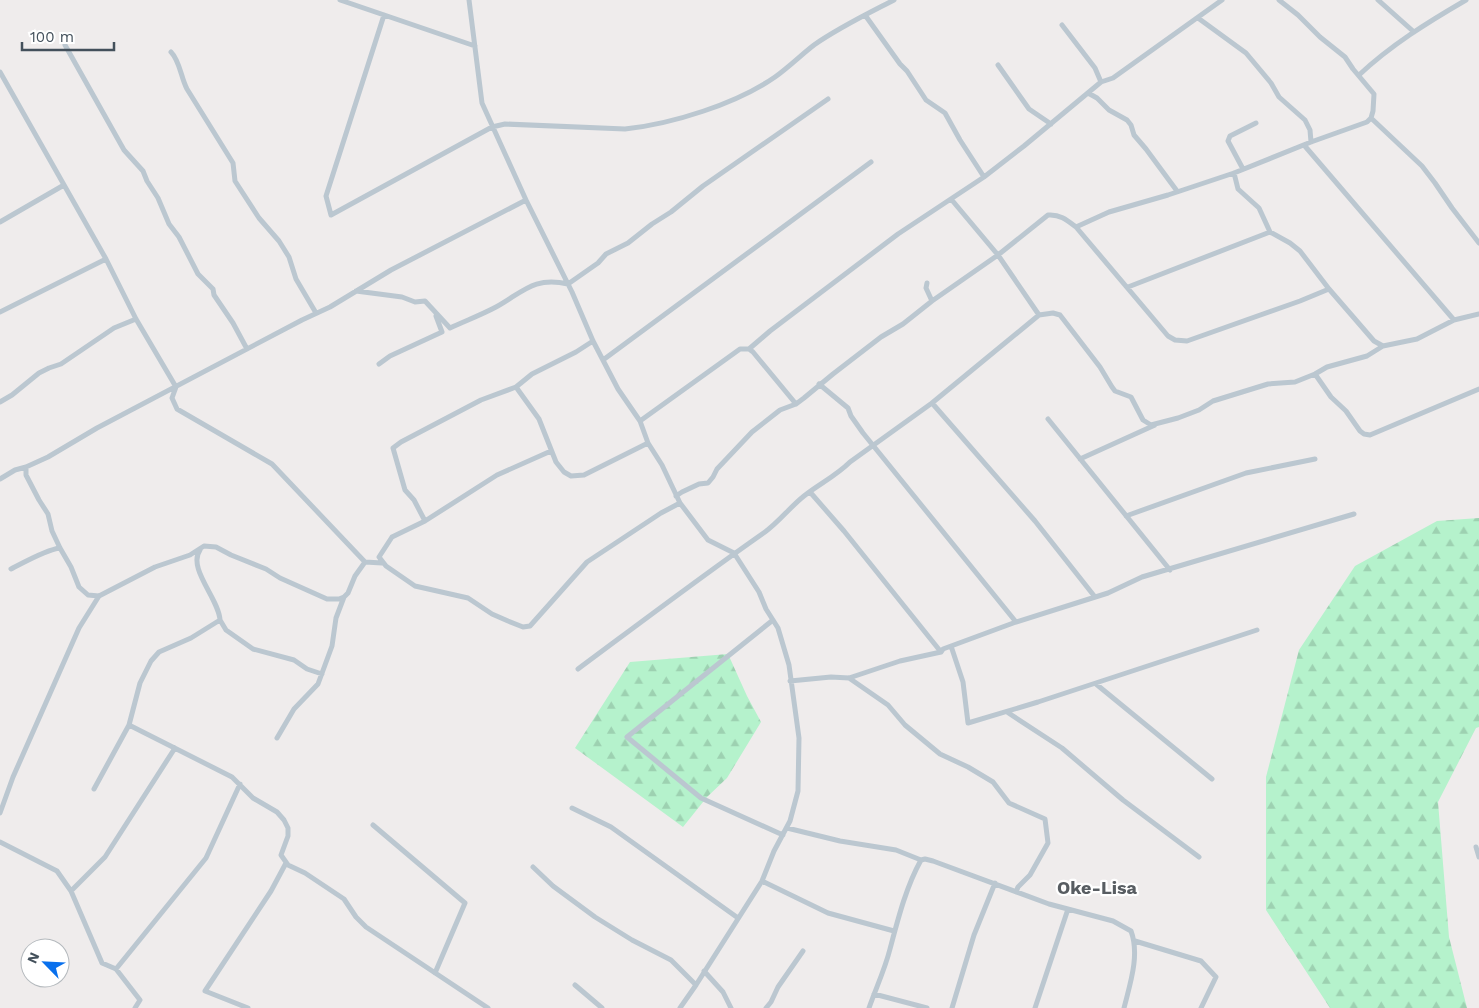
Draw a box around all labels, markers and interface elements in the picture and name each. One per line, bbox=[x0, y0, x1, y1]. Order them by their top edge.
scale bar bbox=[22, 20, 115, 52]
text: 100 m bbox=[30, 28, 74, 46]
district label: Oke-Lisa bbox=[1057, 877, 1138, 898]
north arrow bbox=[20, 938, 70, 988]
text: N bbox=[24, 950, 43, 966]

